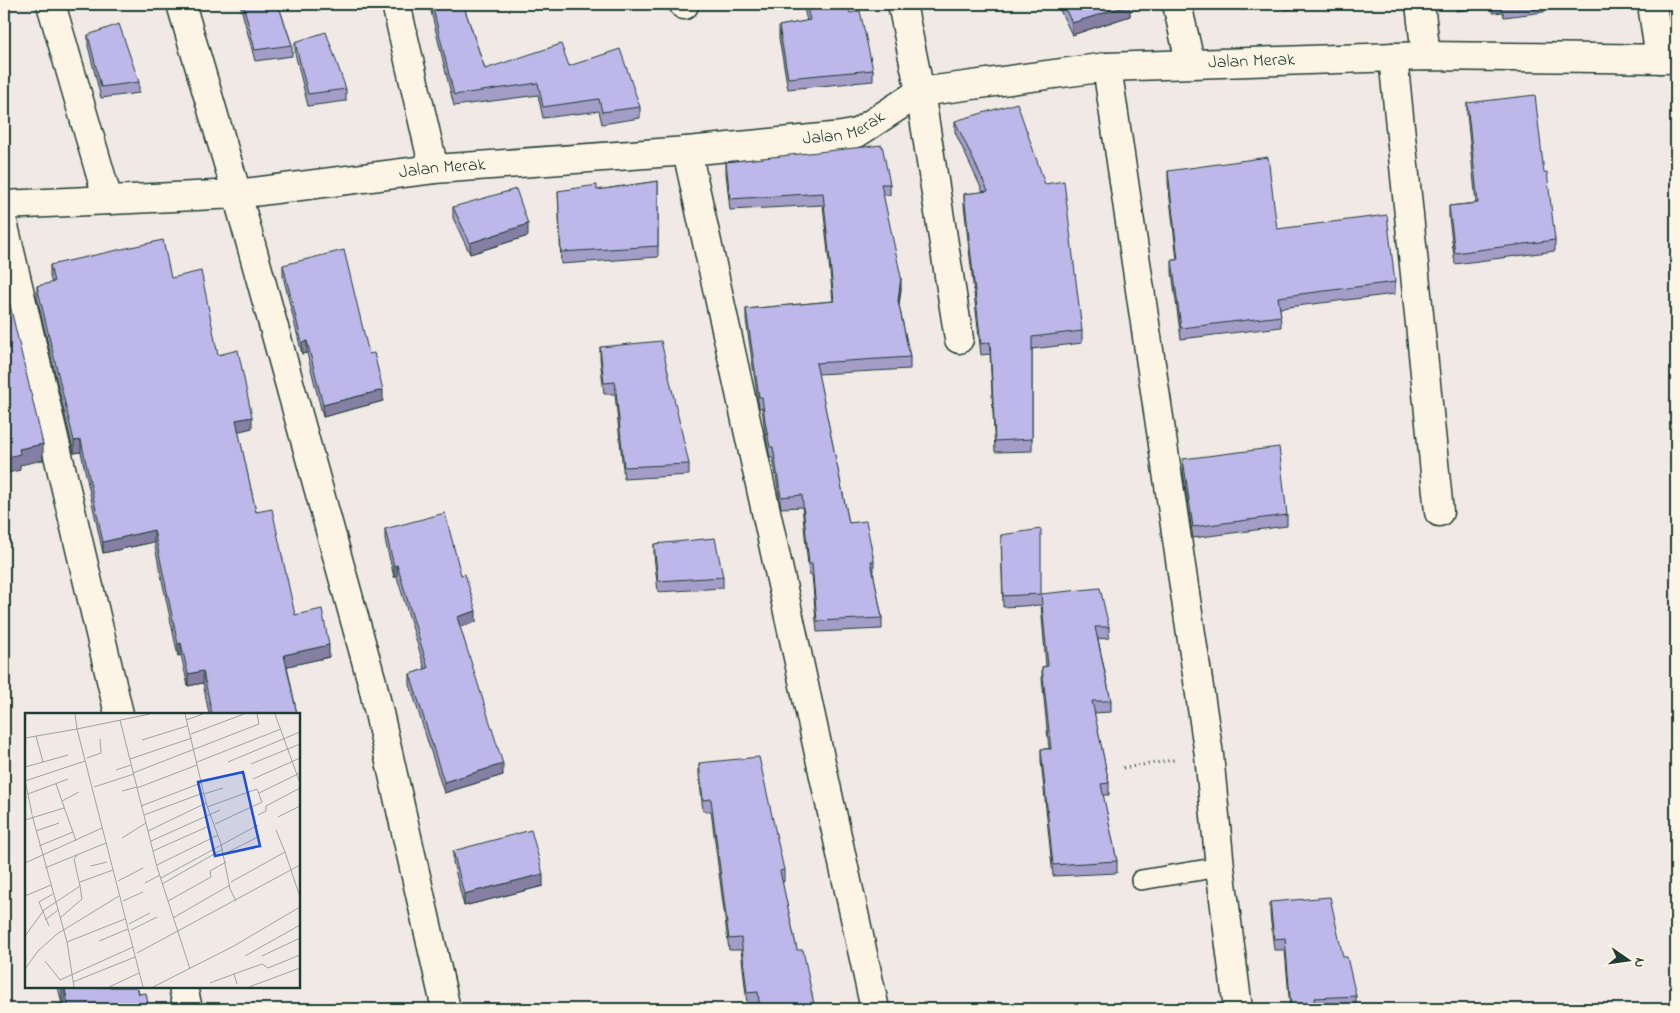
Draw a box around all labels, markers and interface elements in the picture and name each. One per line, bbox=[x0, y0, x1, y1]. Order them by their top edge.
street label: Jalan Merak bbox=[1208, 48, 1296, 77]
street label: Jalan Merak bbox=[801, 105, 891, 153]
street label: Jalan Merak bbox=[397, 152, 487, 186]
inset map bbox=[25, 713, 300, 988]
north arrow bbox=[1602, 936, 1652, 986]
text: N bbox=[1628, 956, 1650, 970]

